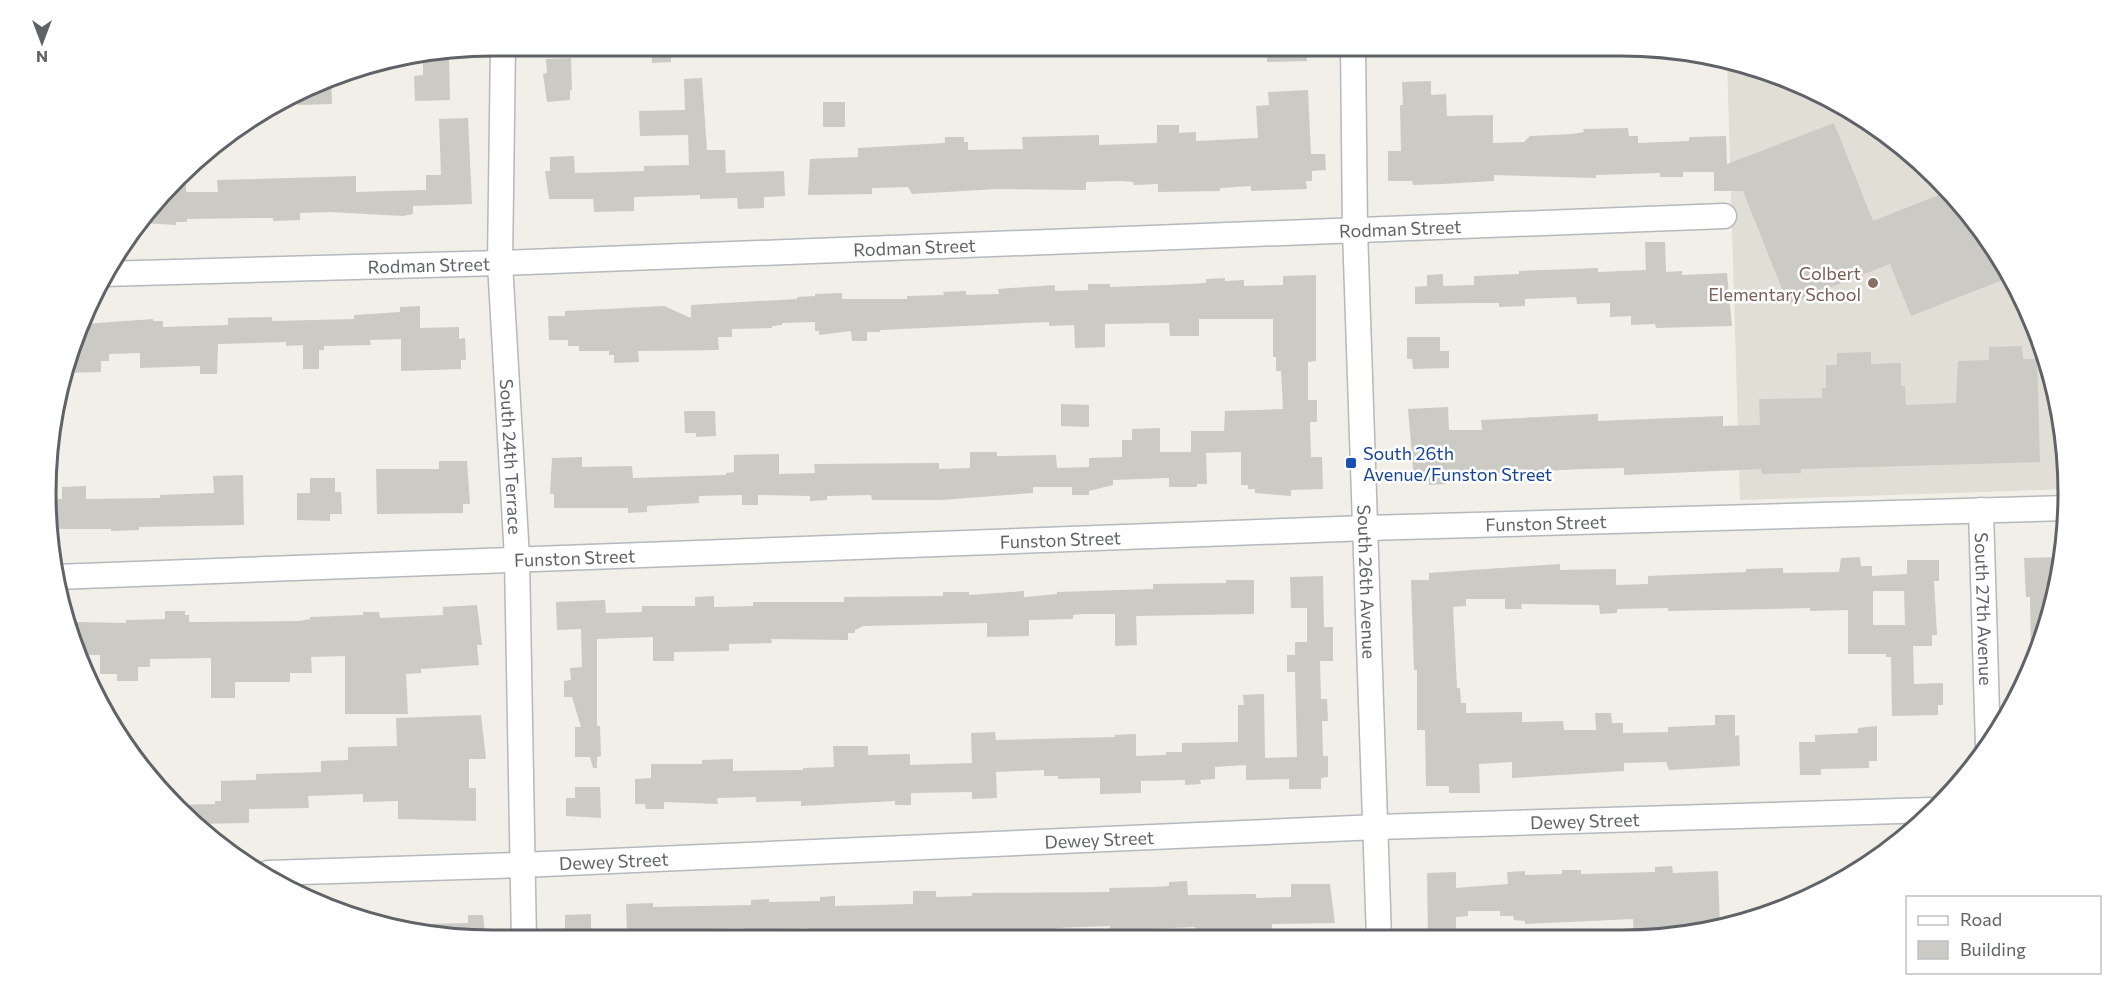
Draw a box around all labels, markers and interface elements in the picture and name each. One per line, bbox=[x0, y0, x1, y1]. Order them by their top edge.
north arrow bbox=[12, 12, 72, 72]
text: N bbox=[36, 48, 48, 67]
street label: Rodman Street bbox=[1339, 215, 1462, 242]
street label: Rodman Street bbox=[853, 234, 976, 260]
street label: Rodman Street bbox=[367, 252, 490, 278]
place label: Colbert Elementary School bbox=[1708, 262, 1861, 305]
marker: Colbert Elementary School bbox=[1866, 276, 1880, 290]
street label: South 24th Terrace bbox=[496, 378, 527, 535]
place label: South 26th Avenue/Funston Street bbox=[1363, 442, 1552, 485]
marker: South 26th Avenue/Funston Street bbox=[1344, 456, 1358, 470]
street label: South 26th Avenue bbox=[1353, 504, 1381, 659]
street label: Funston Street bbox=[1485, 510, 1607, 536]
street label: Funston Street bbox=[999, 526, 1121, 553]
street label: South 27th Avenue bbox=[1971, 532, 1997, 686]
street label: Funston Street bbox=[514, 544, 636, 571]
street label: Dewey Street bbox=[1530, 808, 1640, 833]
street label: Dewey Street bbox=[1044, 826, 1155, 853]
street label: Dewey Street bbox=[559, 847, 669, 874]
legend bbox=[1906, 896, 2101, 974]
text: Road bbox=[1960, 908, 2002, 930]
text: Building bbox=[1960, 938, 2026, 960]

